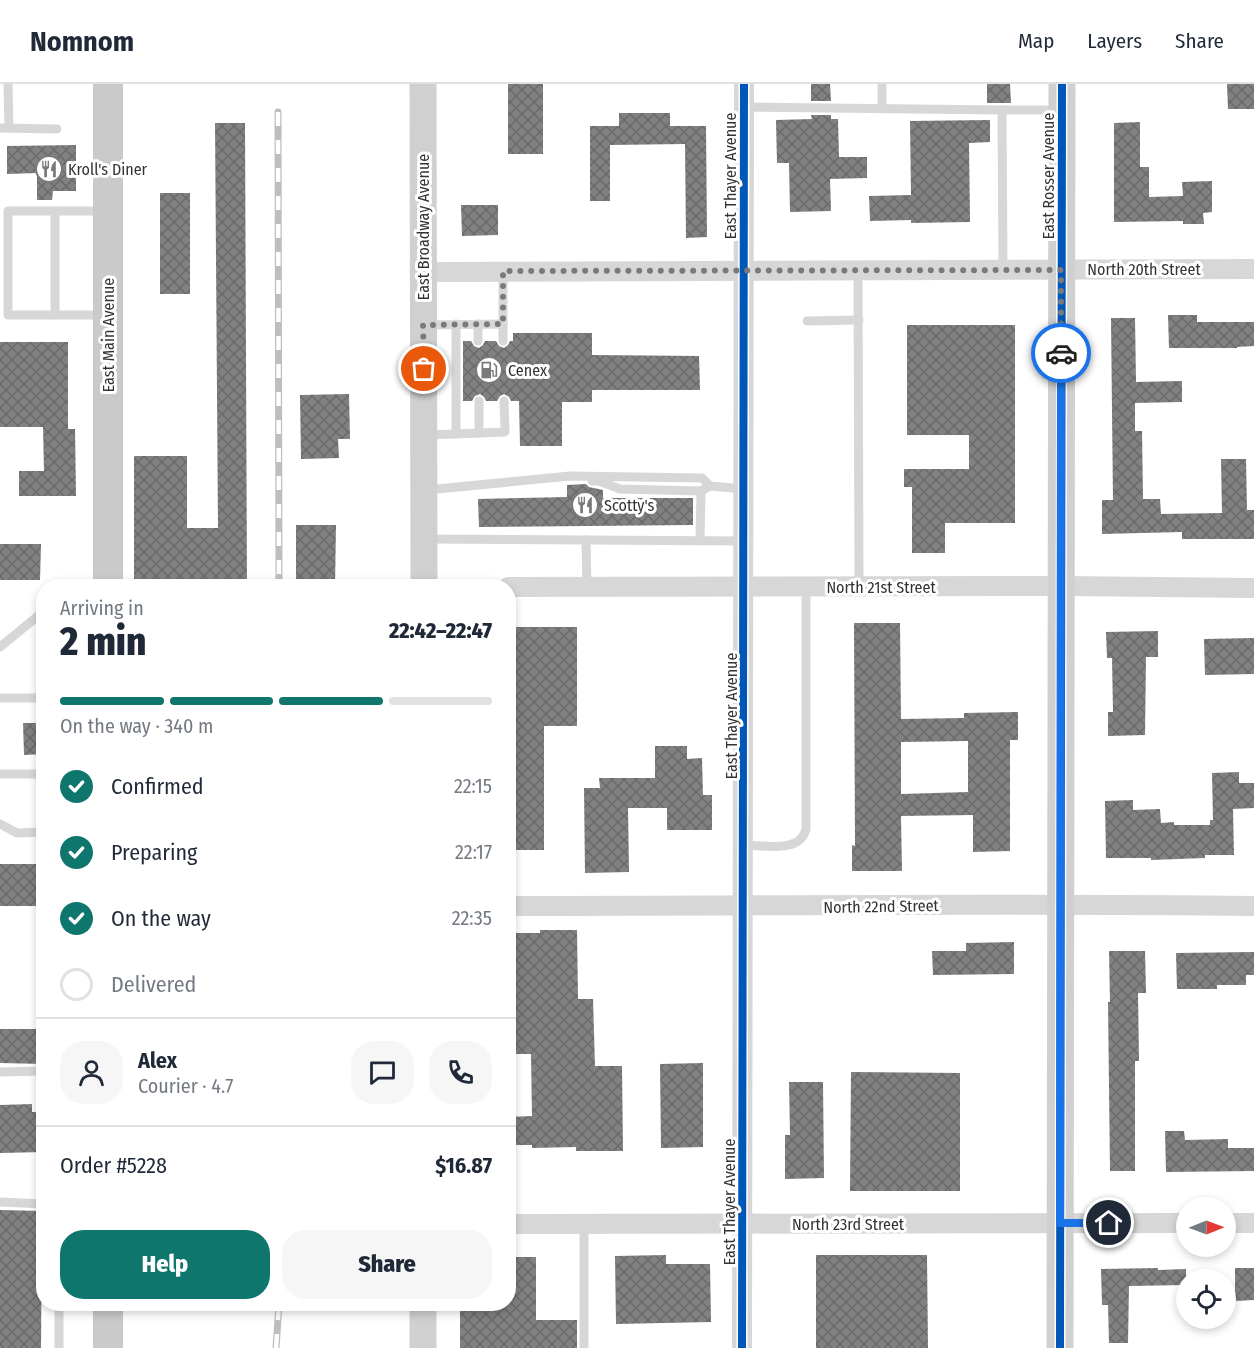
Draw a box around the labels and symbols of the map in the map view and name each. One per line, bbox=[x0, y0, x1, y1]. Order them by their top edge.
street label: East Thayer Avenue bbox=[721, 113, 740, 239]
street label: East Rosser Avenue bbox=[1039, 113, 1058, 239]
restaurant icon: Kroll's Diner bbox=[34, 154, 64, 184]
street label: East Broadway Avenue bbox=[414, 154, 433, 300]
place label: Kroll's Diner bbox=[68, 160, 148, 179]
street label: North 20th Street bbox=[1087, 260, 1201, 279]
street label: East Main Avenue bbox=[99, 278, 118, 392]
courier bbox=[1031, 323, 1091, 383]
pin bbox=[398, 343, 449, 394]
fuel station icon: Cenex bbox=[474, 355, 504, 385]
place label: Cenex bbox=[508, 361, 547, 380]
restaurant icon: Scotty's bbox=[570, 490, 600, 520]
place label: Scotty's bbox=[604, 496, 655, 515]
street label: North 21st Street bbox=[826, 578, 936, 597]
street label: East Thayer Avenue bbox=[722, 653, 741, 779]
street label: North 22nd Street bbox=[823, 896, 940, 917]
street label: East Thayer Avenue bbox=[720, 1139, 739, 1265]
pin bbox=[1083, 1197, 1134, 1248]
north arrow bbox=[1176, 1197, 1236, 1257]
street label: North 23rd Street bbox=[792, 1215, 905, 1234]

